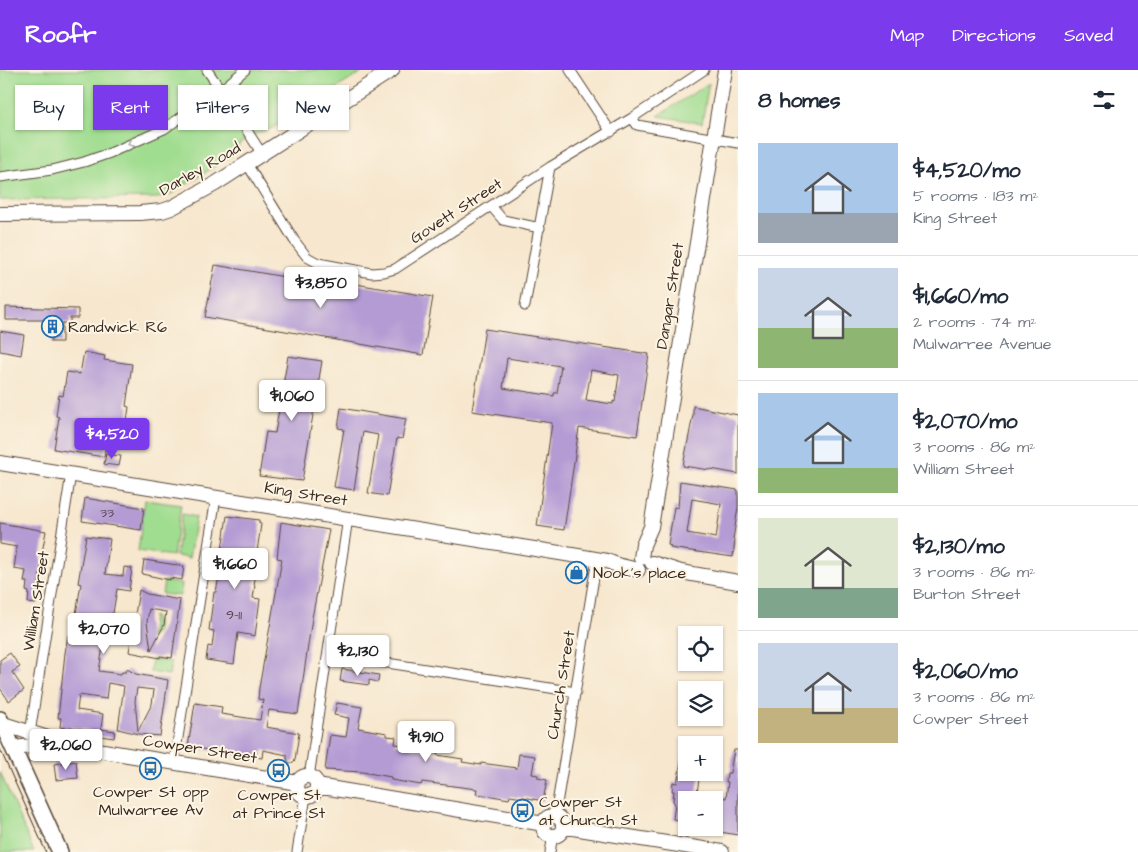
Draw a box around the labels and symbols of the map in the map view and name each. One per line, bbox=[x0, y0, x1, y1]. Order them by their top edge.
one-way arrow bbox=[127, 137, 136, 148]
street label: Darley Road bbox=[155, 137, 245, 202]
street label: Govett Street bbox=[406, 173, 507, 249]
street label: Dangar Street bbox=[651, 241, 690, 351]
pin: $3,850 bbox=[280, 266, 362, 309]
building icon: Randwick R6 bbox=[40, 315, 64, 339]
place label: Randwick R6 bbox=[68, 316, 167, 338]
pin: $1,060 bbox=[251, 380, 333, 422]
pin: $4,520 bbox=[71, 418, 153, 460]
street label: King Street bbox=[263, 477, 350, 513]
house number: 33 bbox=[100, 503, 114, 523]
pin: $1,660 bbox=[194, 548, 276, 590]
street label: William Street bbox=[17, 549, 55, 653]
shop icon: Nook's place bbox=[565, 561, 589, 585]
place label: Nook's place bbox=[593, 562, 687, 584]
house number: 9-11 bbox=[226, 605, 242, 625]
pin: $2,070 bbox=[63, 612, 145, 655]
street label: Church Street bbox=[542, 628, 581, 741]
pin: $2,130 bbox=[317, 634, 399, 677]
pin: $1,910 bbox=[385, 720, 467, 763]
pin: $2,060 bbox=[25, 728, 107, 771]
street label: Cowper Street bbox=[141, 729, 259, 769]
bus stop icon: Cowper St opp Mulwarree Av bbox=[139, 756, 163, 780]
bus stop icon: Cowper St at Prince St bbox=[267, 759, 291, 783]
place label: Cowper St opp Mulwarree Av bbox=[93, 781, 209, 821]
place label: Cowper St at Prince St bbox=[233, 784, 326, 824]
place label: Cowper St at Church St bbox=[539, 791, 638, 831]
bus stop icon: Cowper St at Church St bbox=[511, 799, 535, 823]

